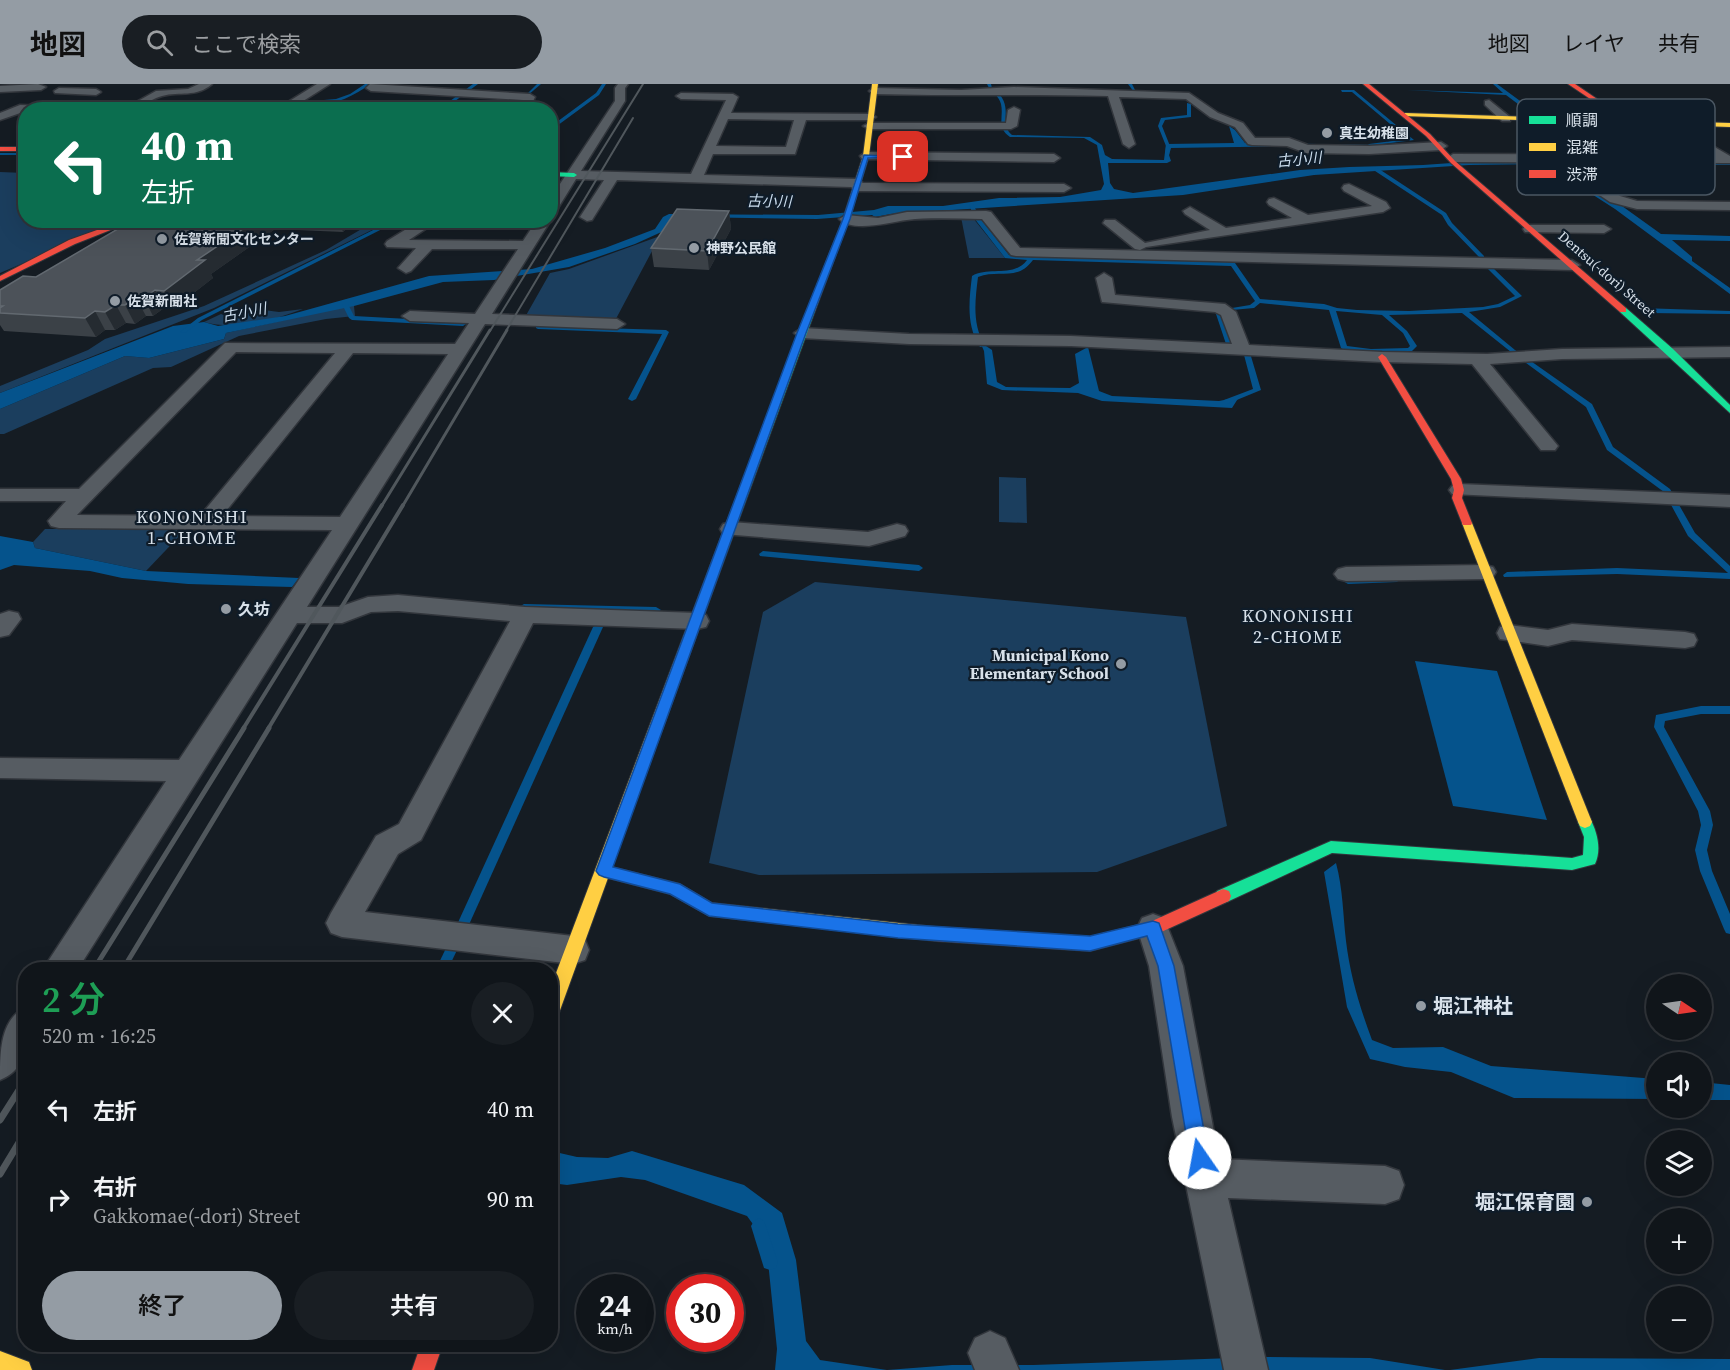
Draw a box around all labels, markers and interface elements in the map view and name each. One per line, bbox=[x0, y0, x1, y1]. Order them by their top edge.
search box bbox=[122, 15, 542, 69]
text: 地図 bbox=[30, 25, 86, 63]
icon: search bbox=[143, 26, 176, 59]
text: ここで検索 bbox=[191, 29, 301, 59]
text: 地図 bbox=[1488, 29, 1530, 58]
text: レイヤ bbox=[1563, 29, 1625, 58]
text: 共有 bbox=[1658, 29, 1700, 58]
legend bbox=[1517, 99, 1715, 195]
text: 順調 bbox=[1566, 109, 1598, 131]
text: 40 m bbox=[141, 116, 234, 174]
place label: 真生幼稚園 bbox=[1339, 123, 1409, 143]
icon: left bbox=[42, 126, 120, 204]
marker: 真生幼稚園 bbox=[1320, 126, 1334, 140]
pin bbox=[877, 131, 928, 182]
text: 混雑 bbox=[1566, 136, 1598, 158]
icon: arrive bbox=[886, 140, 919, 173]
water label: 古小川 bbox=[1276, 146, 1324, 171]
text: 渋滞 bbox=[1566, 163, 1598, 185]
text: 左折 bbox=[141, 174, 195, 211]
water label: 古小川 bbox=[746, 190, 794, 212]
street label: Dentsu(-dori) Street bbox=[1554, 226, 1660, 322]
place label: 佐賀新聞文化センター bbox=[174, 229, 314, 249]
marker: 佐賀新聞文化センター bbox=[155, 232, 169, 246]
place label: 神野公民館 bbox=[706, 238, 776, 258]
marker: 神野公民館 bbox=[687, 241, 701, 255]
place label: 佐賀新聞社 bbox=[127, 291, 197, 311]
marker: 佐賀新聞社 bbox=[108, 294, 122, 308]
water label: 古小川 bbox=[220, 297, 270, 327]
district label: KONONISHI 1-CHOME bbox=[136, 504, 248, 550]
place label: 久坊 bbox=[238, 598, 270, 620]
marker: 久坊 bbox=[219, 602, 233, 616]
district label: KONONISHI 2-CHOME bbox=[1242, 603, 1354, 649]
place label: Municipal Kono Elementary School bbox=[970, 644, 1109, 684]
marker: Municipal Kono Elementary School bbox=[1114, 657, 1128, 671]
north arrow bbox=[1646, 974, 1712, 1040]
map controls bbox=[1646, 974, 1712, 1352]
text: 2 分 bbox=[42, 975, 105, 1024]
button: close bbox=[471, 982, 534, 1045]
place label: 堀江神社 bbox=[1433, 992, 1513, 1020]
marker: 堀江神社 bbox=[1414, 999, 1428, 1013]
text: 520 m · 16:25 bbox=[42, 1022, 156, 1050]
button: sound bbox=[1646, 1052, 1712, 1118]
icon: left bbox=[42, 1093, 75, 1126]
text: 40 m bbox=[487, 1094, 534, 1124]
text: 左折 bbox=[93, 1096, 137, 1126]
position arrow bbox=[1168, 1126, 1232, 1190]
button: layers bbox=[1646, 1130, 1712, 1196]
text: 右折 bbox=[93, 1172, 137, 1202]
icon: right bbox=[42, 1183, 75, 1216]
text: 90 m bbox=[487, 1184, 534, 1214]
place label: 堀江保育園 bbox=[1475, 1188, 1575, 1216]
marker: 堀江保育園 bbox=[1580, 1195, 1594, 1209]
text: Gakkomae(-dori) Street bbox=[93, 1202, 300, 1230]
button: + bbox=[1646, 1208, 1712, 1274]
button: 終了 bbox=[42, 1271, 282, 1340]
button: 共有 bbox=[294, 1271, 534, 1340]
speed limit sign: 30 bbox=[666, 1274, 744, 1352]
text: 24 bbox=[599, 1285, 631, 1326]
button: − bbox=[1646, 1286, 1712, 1352]
text: km/h bbox=[597, 1318, 633, 1339]

